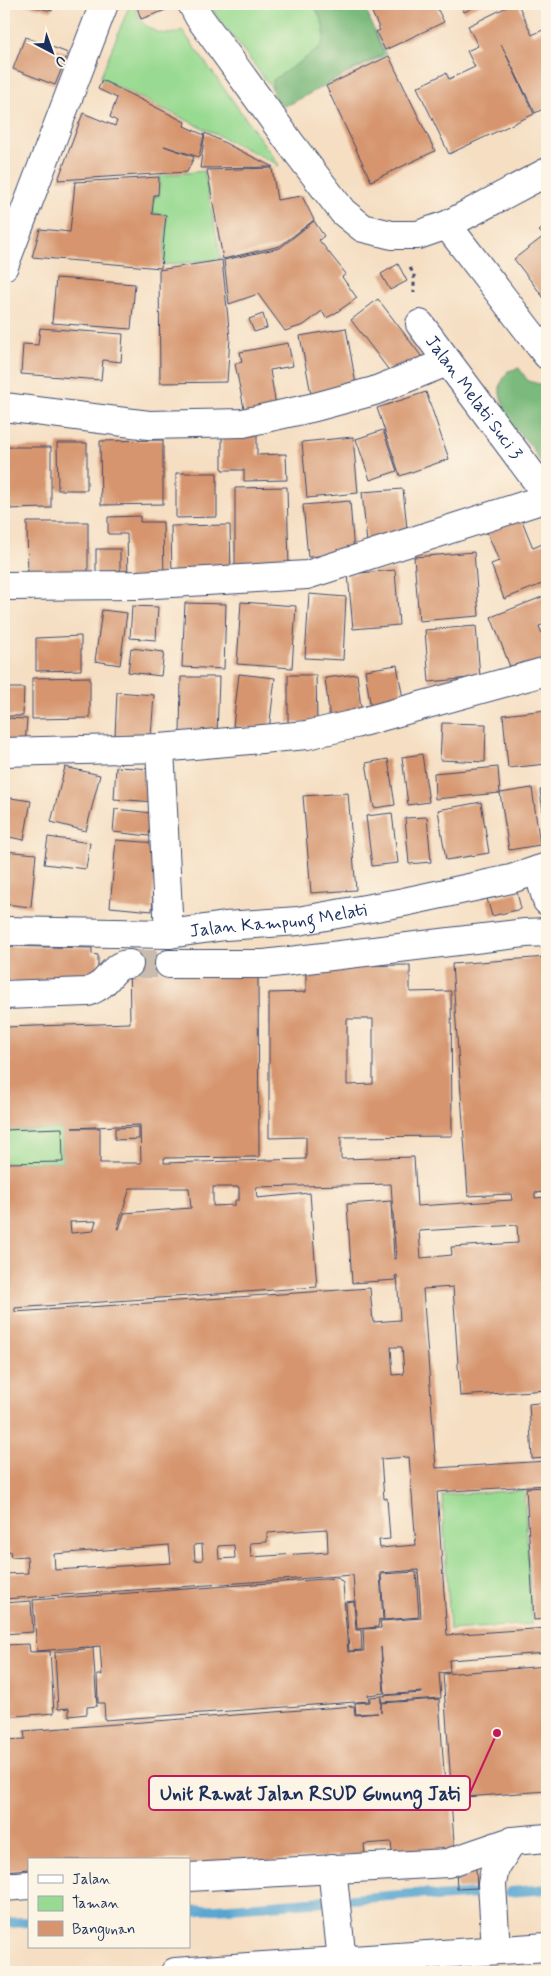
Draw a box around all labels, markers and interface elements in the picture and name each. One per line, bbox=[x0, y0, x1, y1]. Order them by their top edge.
north arrow bbox=[28, 28, 78, 78]
text: U bbox=[51, 51, 69, 71]
street label: Jalan Melati Suci 3 bbox=[419, 331, 528, 465]
street label: Jalan Kampung Melati bbox=[188, 898, 369, 944]
callout: Unit Rawat Jalan RSUD Gunung Jati bbox=[149, 1776, 470, 1810]
text: Unit Rawat Jalan RSUD Gunung Jati bbox=[160, 1782, 460, 1810]
legend bbox=[28, 1858, 190, 1948]
text: Jalan bbox=[72, 1870, 111, 1890]
text: Taman bbox=[72, 1894, 120, 1914]
text: Bangunan bbox=[72, 1920, 135, 1941]

